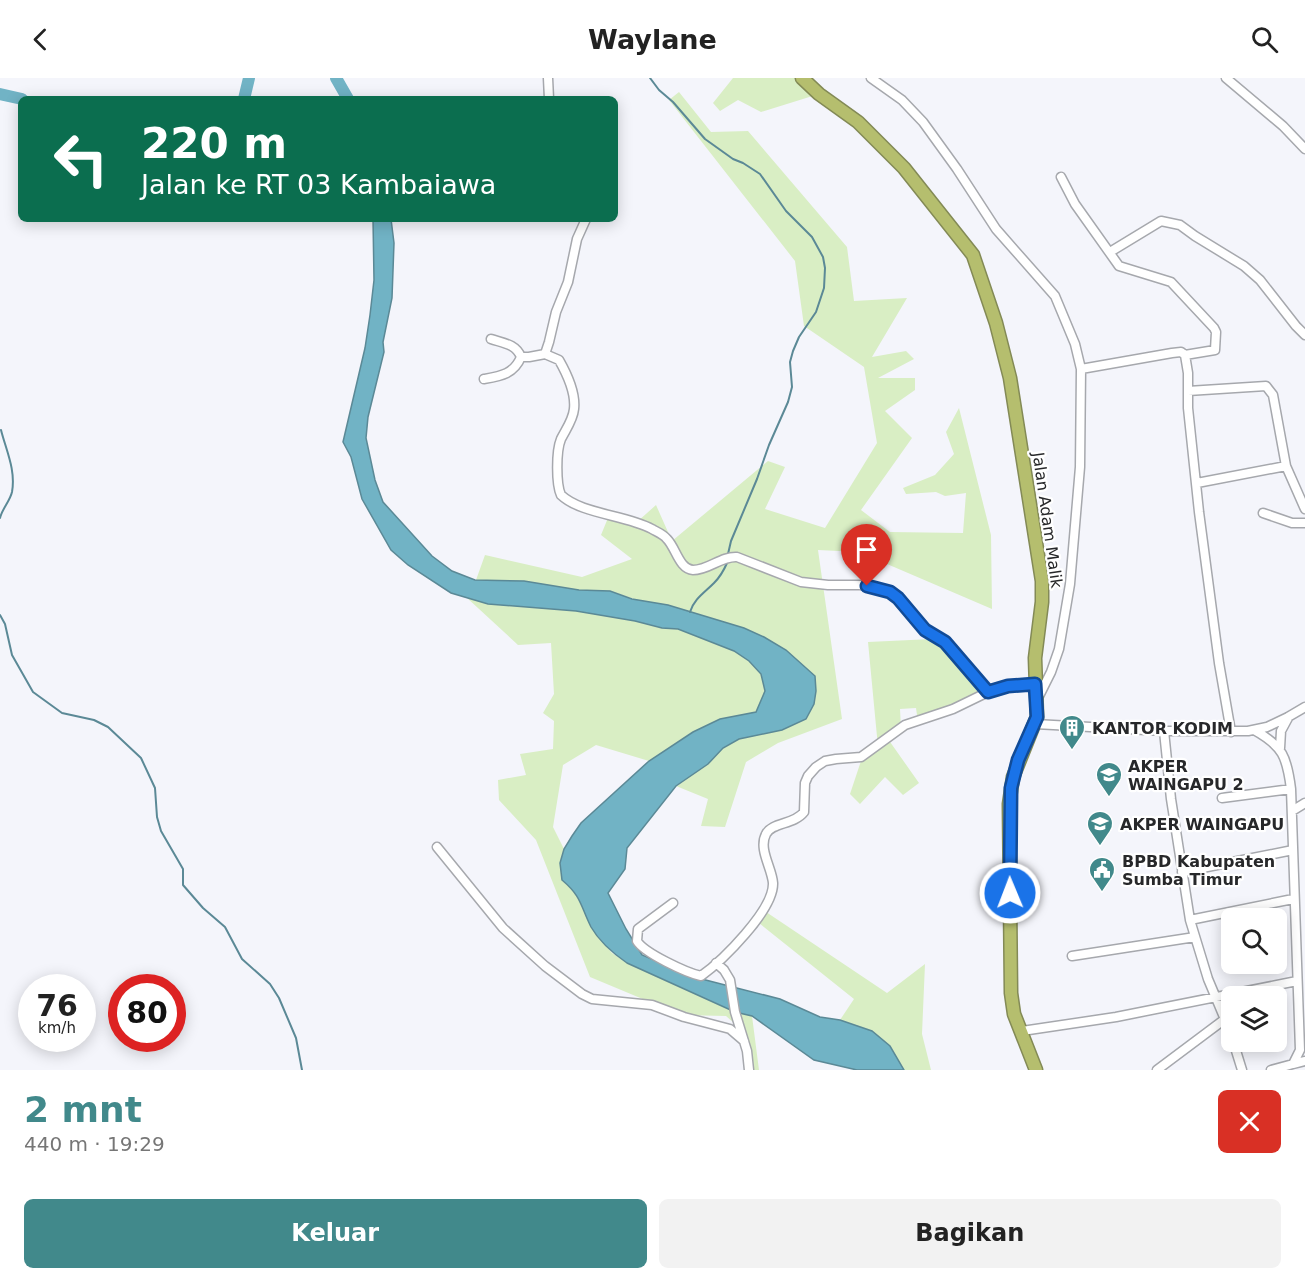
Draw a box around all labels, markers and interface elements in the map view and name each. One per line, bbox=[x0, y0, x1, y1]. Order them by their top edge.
icon: back bbox=[24, 23, 57, 56]
icon: search bbox=[1248, 23, 1281, 56]
text: Waylane bbox=[588, 24, 717, 55]
text: 220 m bbox=[141, 119, 287, 168]
icon: left bbox=[42, 120, 120, 198]
text: Jalan ke RT 03 Kambaiawa bbox=[141, 169, 496, 200]
street label: Jalan Adam Malik bbox=[1028, 450, 1067, 590]
pin bbox=[841, 524, 892, 586]
icon: arrive bbox=[850, 533, 883, 566]
building icon: KANTOR KODIM bbox=[1057, 713, 1087, 751]
place label: KANTOR KODIM bbox=[1092, 719, 1233, 738]
place label: AKPER WAINGAPU 2 bbox=[1128, 757, 1244, 794]
school or university icon: AKPER WAINGAPU 2 bbox=[1094, 760, 1124, 798]
school or university icon: AKPER WAINGAPU bbox=[1085, 809, 1115, 847]
place label: AKPER WAINGAPU bbox=[1120, 815, 1284, 834]
place label: BPBD Kabupaten Sumba Timur bbox=[1122, 852, 1275, 889]
public building icon: BPBD Kabupaten Sumba Timur bbox=[1087, 855, 1117, 893]
position arrow bbox=[978, 861, 1042, 925]
map controls bbox=[1221, 908, 1287, 1052]
button: search bbox=[1221, 908, 1287, 974]
speed limit sign: 80 bbox=[108, 974, 186, 1052]
button: layers bbox=[1221, 986, 1287, 1052]
text: 76 bbox=[36, 988, 78, 1023]
text: km/h bbox=[38, 1019, 76, 1037]
text: 2 mnt bbox=[24, 1089, 142, 1130]
button: close bbox=[1218, 1090, 1281, 1153]
text: 440 m · 19:29 bbox=[24, 1132, 165, 1156]
button: Keluar bbox=[24, 1199, 647, 1268]
button: Bagikan bbox=[659, 1199, 1281, 1268]

